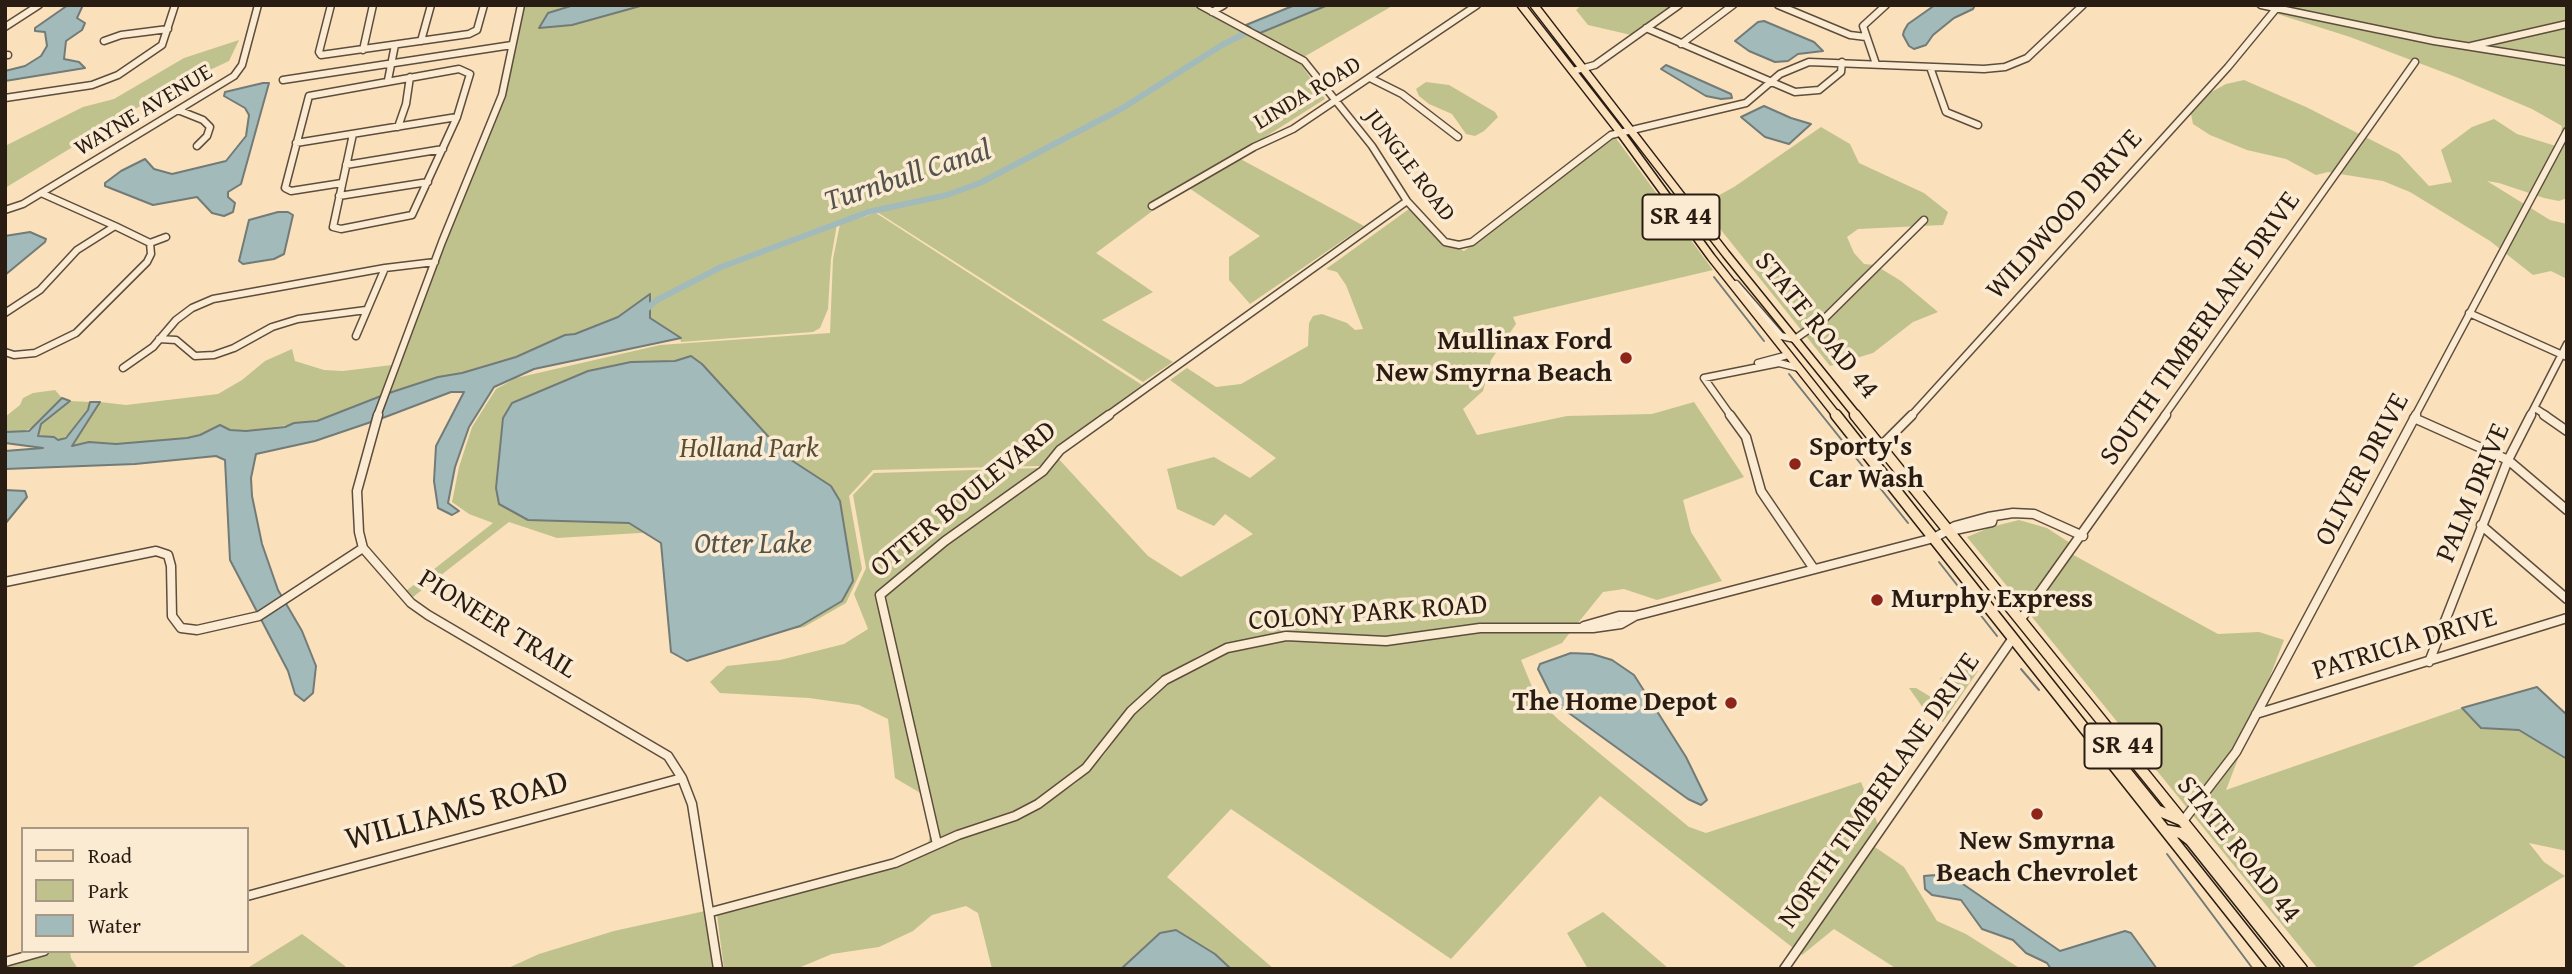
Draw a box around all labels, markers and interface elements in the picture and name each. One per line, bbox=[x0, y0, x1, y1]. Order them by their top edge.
street label: LINDA ROAD bbox=[1249, 51, 1367, 137]
street label: WAYNE AVENUE bbox=[70, 59, 218, 163]
street label: JUNGLE ROAD bbox=[1358, 104, 1460, 228]
street label: WILDWOOD DRIVE bbox=[1980, 123, 2150, 307]
water label: Turnbull Canal bbox=[820, 133, 996, 221]
street label: SOUTH TIMBERLANE DRIVE bbox=[2094, 186, 2308, 472]
road number: SR 44 bbox=[1642, 194, 1720, 240]
street label: STATE ROAD 44 bbox=[1747, 246, 1885, 406]
place label: Mullinax Ford New Smyrna Beach bbox=[1376, 325, 1612, 391]
marker: Mullinax Ford New Smyrna Beach bbox=[1618, 350, 1634, 366]
street label: OLIVER DRIVE bbox=[2309, 388, 2417, 552]
street label: OTTER BOULEVARD bbox=[864, 415, 1064, 585]
street label: PALM DRIVE bbox=[2430, 419, 2518, 567]
place label: Sporty's Car Wash bbox=[1809, 431, 1924, 497]
park label: Holland Park bbox=[680, 433, 818, 467]
marker: Sporty's Car Wash bbox=[1787, 456, 1803, 472]
water label: Otter Lake bbox=[694, 527, 812, 563]
street label: PIONEER TRAIL bbox=[411, 563, 583, 687]
place label: Murphy Express bbox=[1891, 583, 2093, 617]
street label: COLONY PARK ROAD bbox=[1247, 589, 1489, 639]
marker: Murphy Express bbox=[1869, 592, 1885, 608]
street label: PATRICIA DRIVE bbox=[2309, 601, 2501, 689]
street label: NORTH TIMBERLANE DRIVE bbox=[1772, 647, 1988, 935]
place label: The Home Depot bbox=[1512, 686, 1717, 720]
marker: The Home Depot bbox=[1723, 695, 1739, 711]
road number: SR 44 bbox=[2084, 724, 2162, 768]
street label: WILLIAMS ROAD bbox=[341, 763, 573, 861]
street label: STATE ROAD 44 bbox=[2169, 770, 2307, 930]
marker: New Smyrna Beach Chevrolet bbox=[2029, 806, 2045, 822]
place label: New Smyrna Beach Chevrolet bbox=[1936, 825, 2138, 891]
legend bbox=[21, 827, 248, 953]
text: Road bbox=[88, 840, 132, 871]
text: Park bbox=[88, 875, 129, 906]
text: Water bbox=[88, 910, 141, 941]

